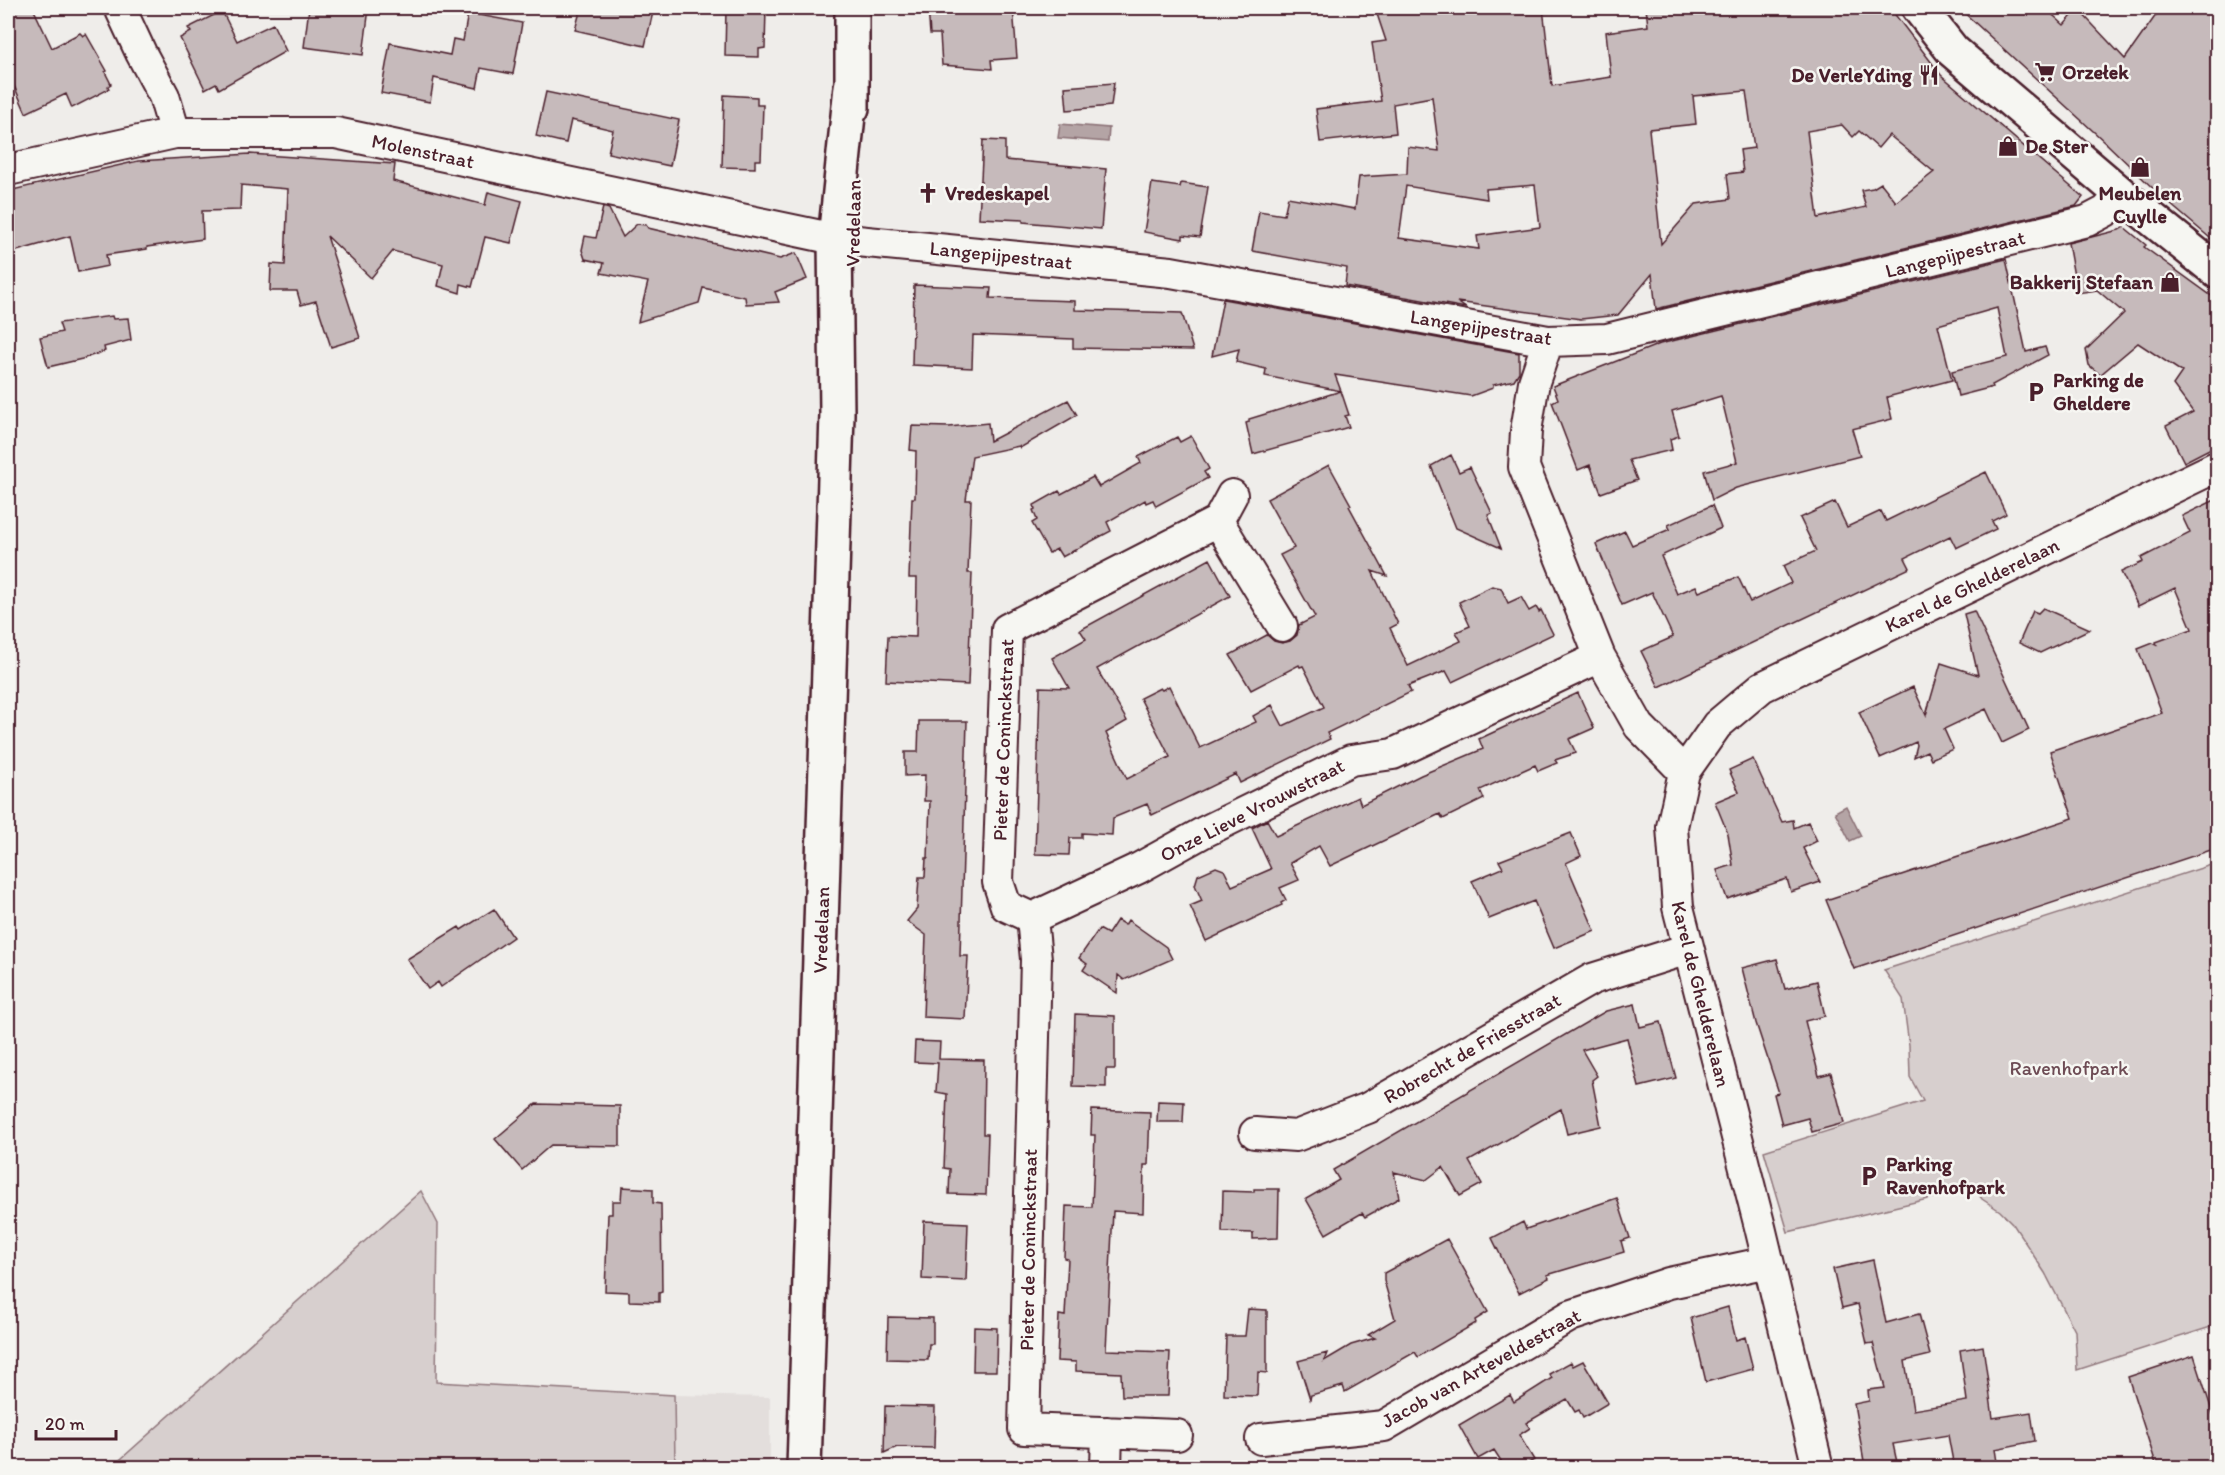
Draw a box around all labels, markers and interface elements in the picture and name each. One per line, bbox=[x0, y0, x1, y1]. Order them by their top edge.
supermarket icon: Orzełek bbox=[2033, 60, 2057, 84]
place label: Orzełek bbox=[2062, 60, 2129, 84]
place label: De VerleYding bbox=[1791, 63, 1913, 88]
restaurant icon: De VerleYding bbox=[1917, 63, 1941, 87]
street label: Molenstraat bbox=[370, 128, 476, 174]
shop icon: De Ster bbox=[1996, 134, 2020, 158]
place label: De Ster bbox=[2025, 134, 2089, 158]
shop icon: Meubelen Cuylle bbox=[2128, 155, 2152, 179]
street label: Vredelaan bbox=[840, 179, 866, 267]
church icon: Vredeskapel bbox=[916, 181, 940, 205]
place label: Vredeskapel bbox=[945, 181, 1050, 206]
place label: Meubelen Cuylle bbox=[2099, 181, 2182, 229]
street label: Langepijpestraat bbox=[1883, 225, 2027, 283]
street label: Langepijpestraat bbox=[928, 236, 1074, 274]
place label: Bakkerij Stefaan bbox=[2010, 270, 2154, 295]
shop icon: Bakkerij Stefaan bbox=[2158, 270, 2182, 294]
street label: Langepijpestraat bbox=[1408, 304, 1554, 350]
place label: Parking de Gheldere bbox=[2053, 368, 2144, 415]
parking icon: Parking de Gheldere bbox=[2024, 380, 2048, 404]
street label: Karel de Ghelderelaan bbox=[1881, 532, 2063, 638]
street label: Pieter de Coninckstraat bbox=[987, 638, 1019, 841]
street label: Onze Lieve Vrouwstraat bbox=[1156, 753, 1348, 867]
street label: Vredelaan bbox=[807, 886, 835, 974]
street label: Karel de Ghelderelaan bbox=[1666, 899, 1736, 1089]
street label: Robrecht de Friesstraat bbox=[1379, 987, 1565, 1109]
park label: Ravenhofpark bbox=[2010, 1056, 2129, 1080]
street label: Pieter de Coninckstraat bbox=[1014, 1148, 1042, 1351]
place label: Parking Ravenhofpark bbox=[1886, 1152, 2005, 1200]
parking icon: Parking Ravenhofpark bbox=[1857, 1164, 1881, 1188]
street label: Jacob van Arteveldestraat bbox=[1377, 1303, 1585, 1433]
scale bar bbox=[36, 1403, 116, 1441]
text: 20 m bbox=[45, 1413, 85, 1435]

